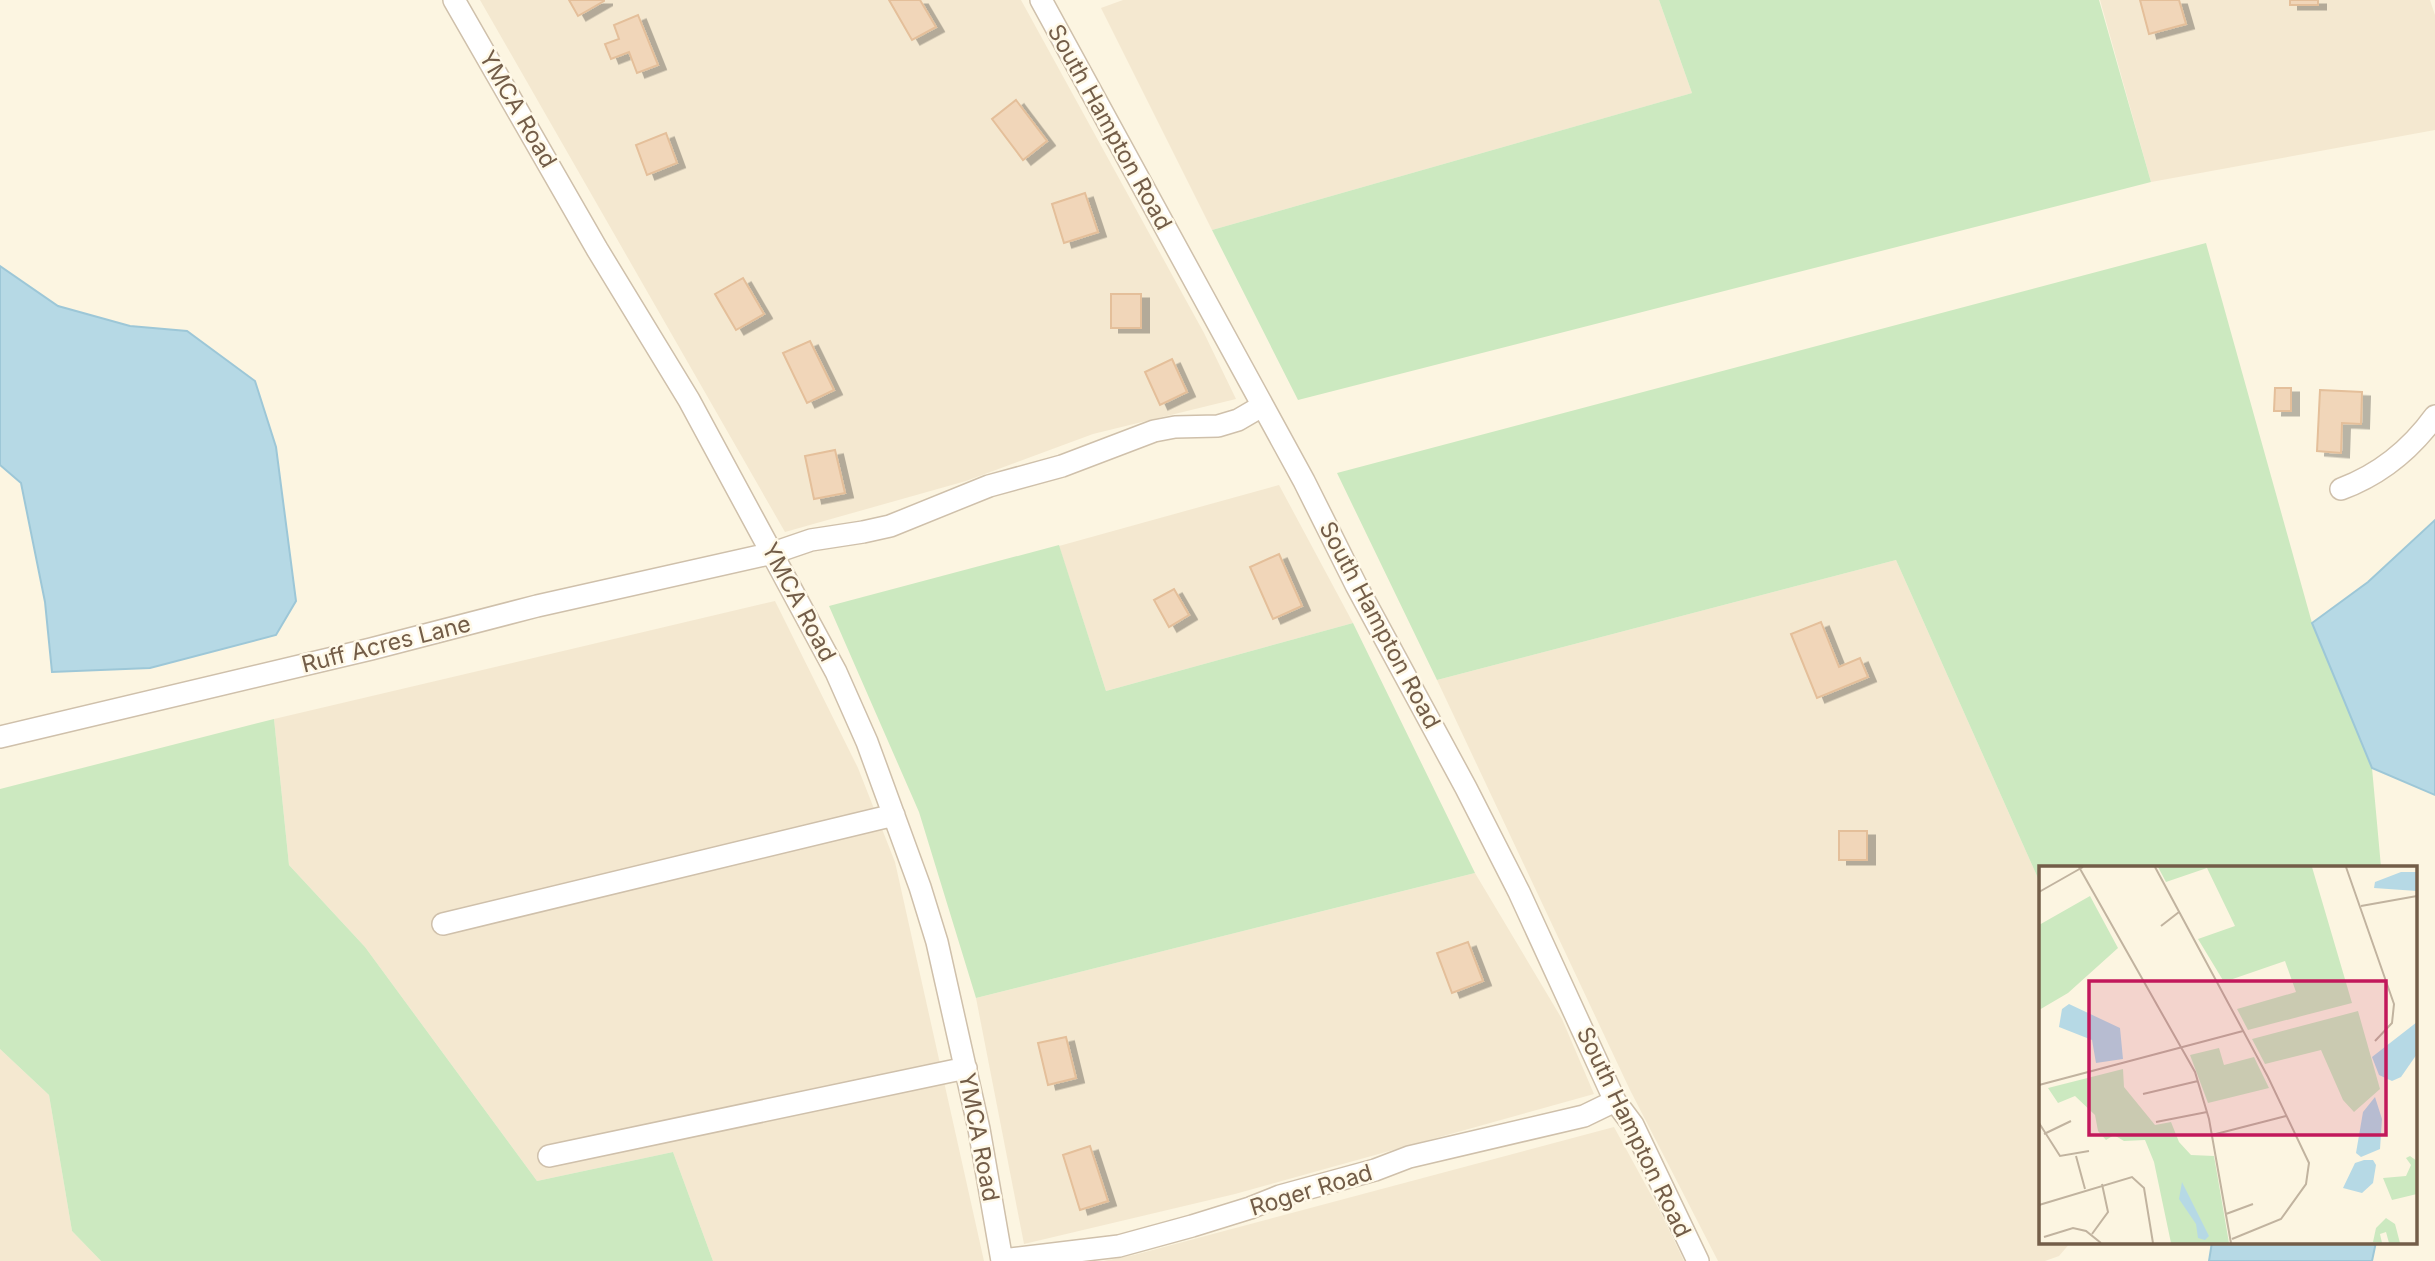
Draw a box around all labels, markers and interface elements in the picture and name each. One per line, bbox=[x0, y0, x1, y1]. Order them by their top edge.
street label: South Hampton Road bbox=[1042, 19, 1178, 235]
street label: YMCA Road bbox=[473, 45, 563, 173]
street label: South Hampton Road bbox=[1314, 517, 1446, 733]
street label: YMCA Road bbox=[756, 538, 842, 666]
street label: Ruff Acres Lane bbox=[299, 609, 473, 679]
inset map bbox=[2039, 866, 2418, 1244]
street label: South Hampton Road bbox=[1571, 1022, 1697, 1242]
street label: YMCA Road bbox=[953, 1070, 1005, 1204]
street label: Roger Road bbox=[1246, 1158, 1376, 1222]

